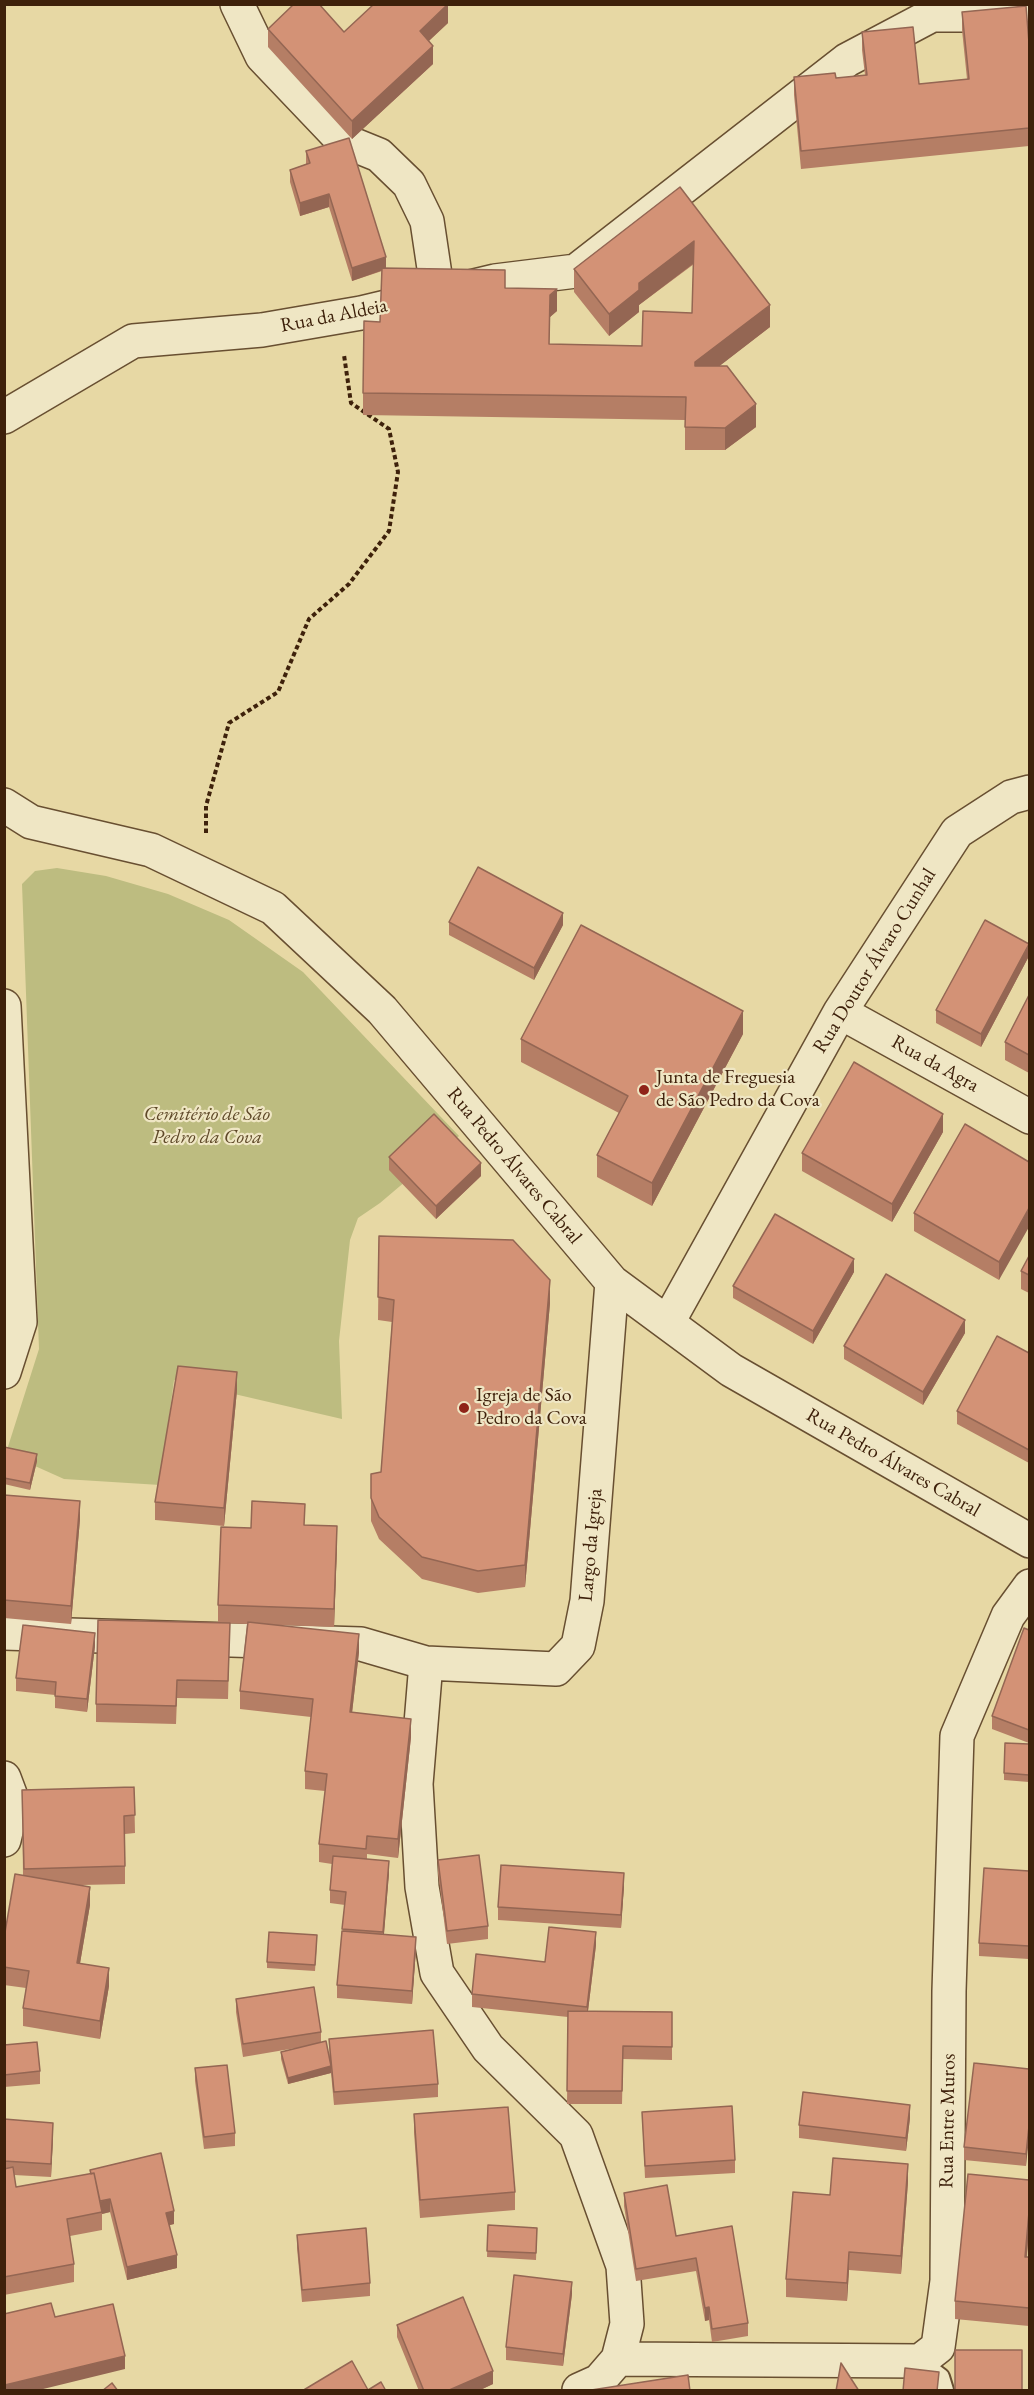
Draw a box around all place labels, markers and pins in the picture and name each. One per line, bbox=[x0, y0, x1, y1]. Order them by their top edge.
place label: Junta de Freguesia de São Pedro da Cova bbox=[656, 1066, 820, 1113]
marker: Junta de Freguesia de São Pedro da Cova bbox=[637, 1083, 651, 1097]
place label: Igreja de São Pedro da Cova bbox=[476, 1384, 587, 1431]
marker: Igreja de São Pedro da Cova bbox=[457, 1401, 471, 1415]

